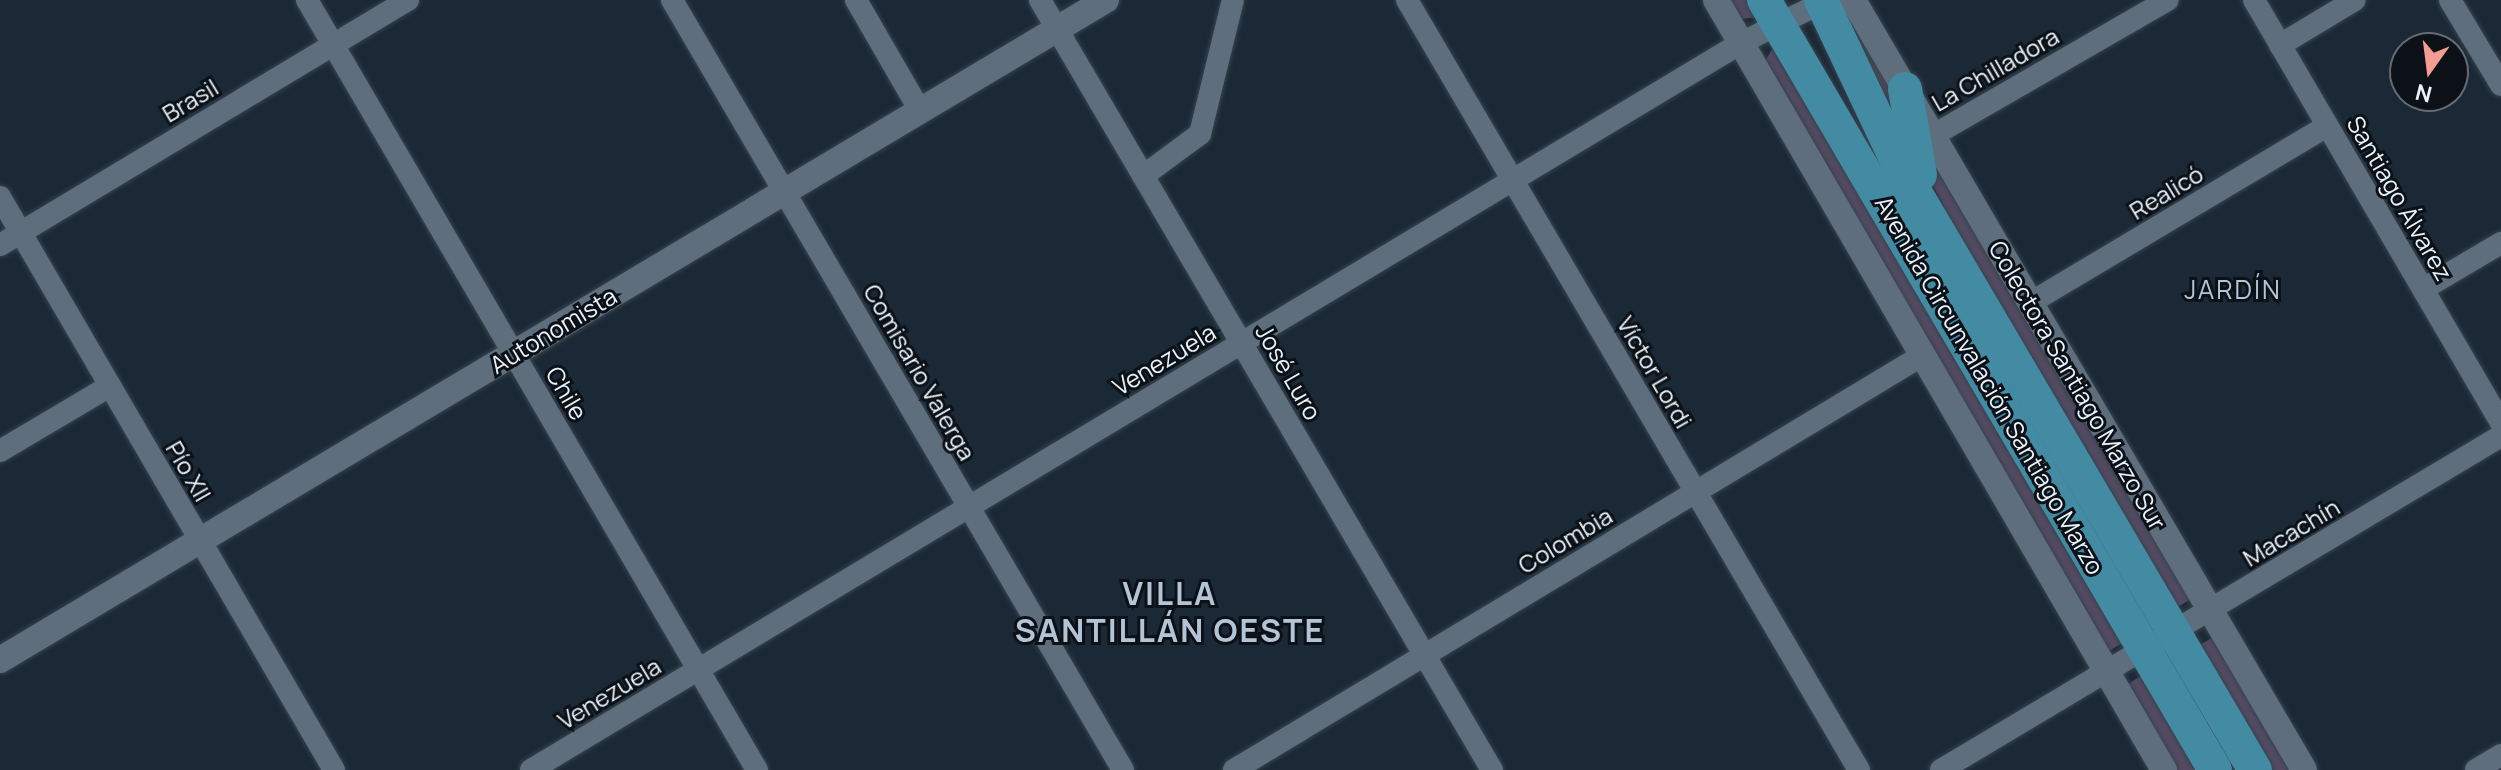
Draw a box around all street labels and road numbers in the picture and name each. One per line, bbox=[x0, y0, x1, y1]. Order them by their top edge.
street label: La Chilladora bbox=[1926, 21, 2064, 117]
street label: Brasil bbox=[157, 72, 223, 128]
street label: Santiago Álvarez bbox=[2341, 111, 2459, 285]
street label: Realicó bbox=[2124, 159, 2208, 225]
street label: Avenida Circunvalación Santiago Marzo bbox=[1869, 190, 2111, 580]
street label: Colectora Santiago Marzo Sur bbox=[1983, 235, 2173, 535]
street label: Comisario Valerga bbox=[858, 279, 982, 465]
street label: Autonomista bbox=[484, 281, 622, 379]
street label: Víctor Lordi bbox=[1611, 311, 1699, 433]
street label: Venezuela bbox=[1107, 317, 1221, 401]
street label: José Luro bbox=[1250, 319, 1328, 425]
street label: Chile bbox=[540, 361, 594, 425]
street label: Pío XII bbox=[160, 436, 218, 506]
street label: Macachín bbox=[2238, 492, 2344, 572]
street label: Colombia bbox=[1513, 501, 1617, 579]
street label: Venezuela bbox=[552, 651, 666, 735]

